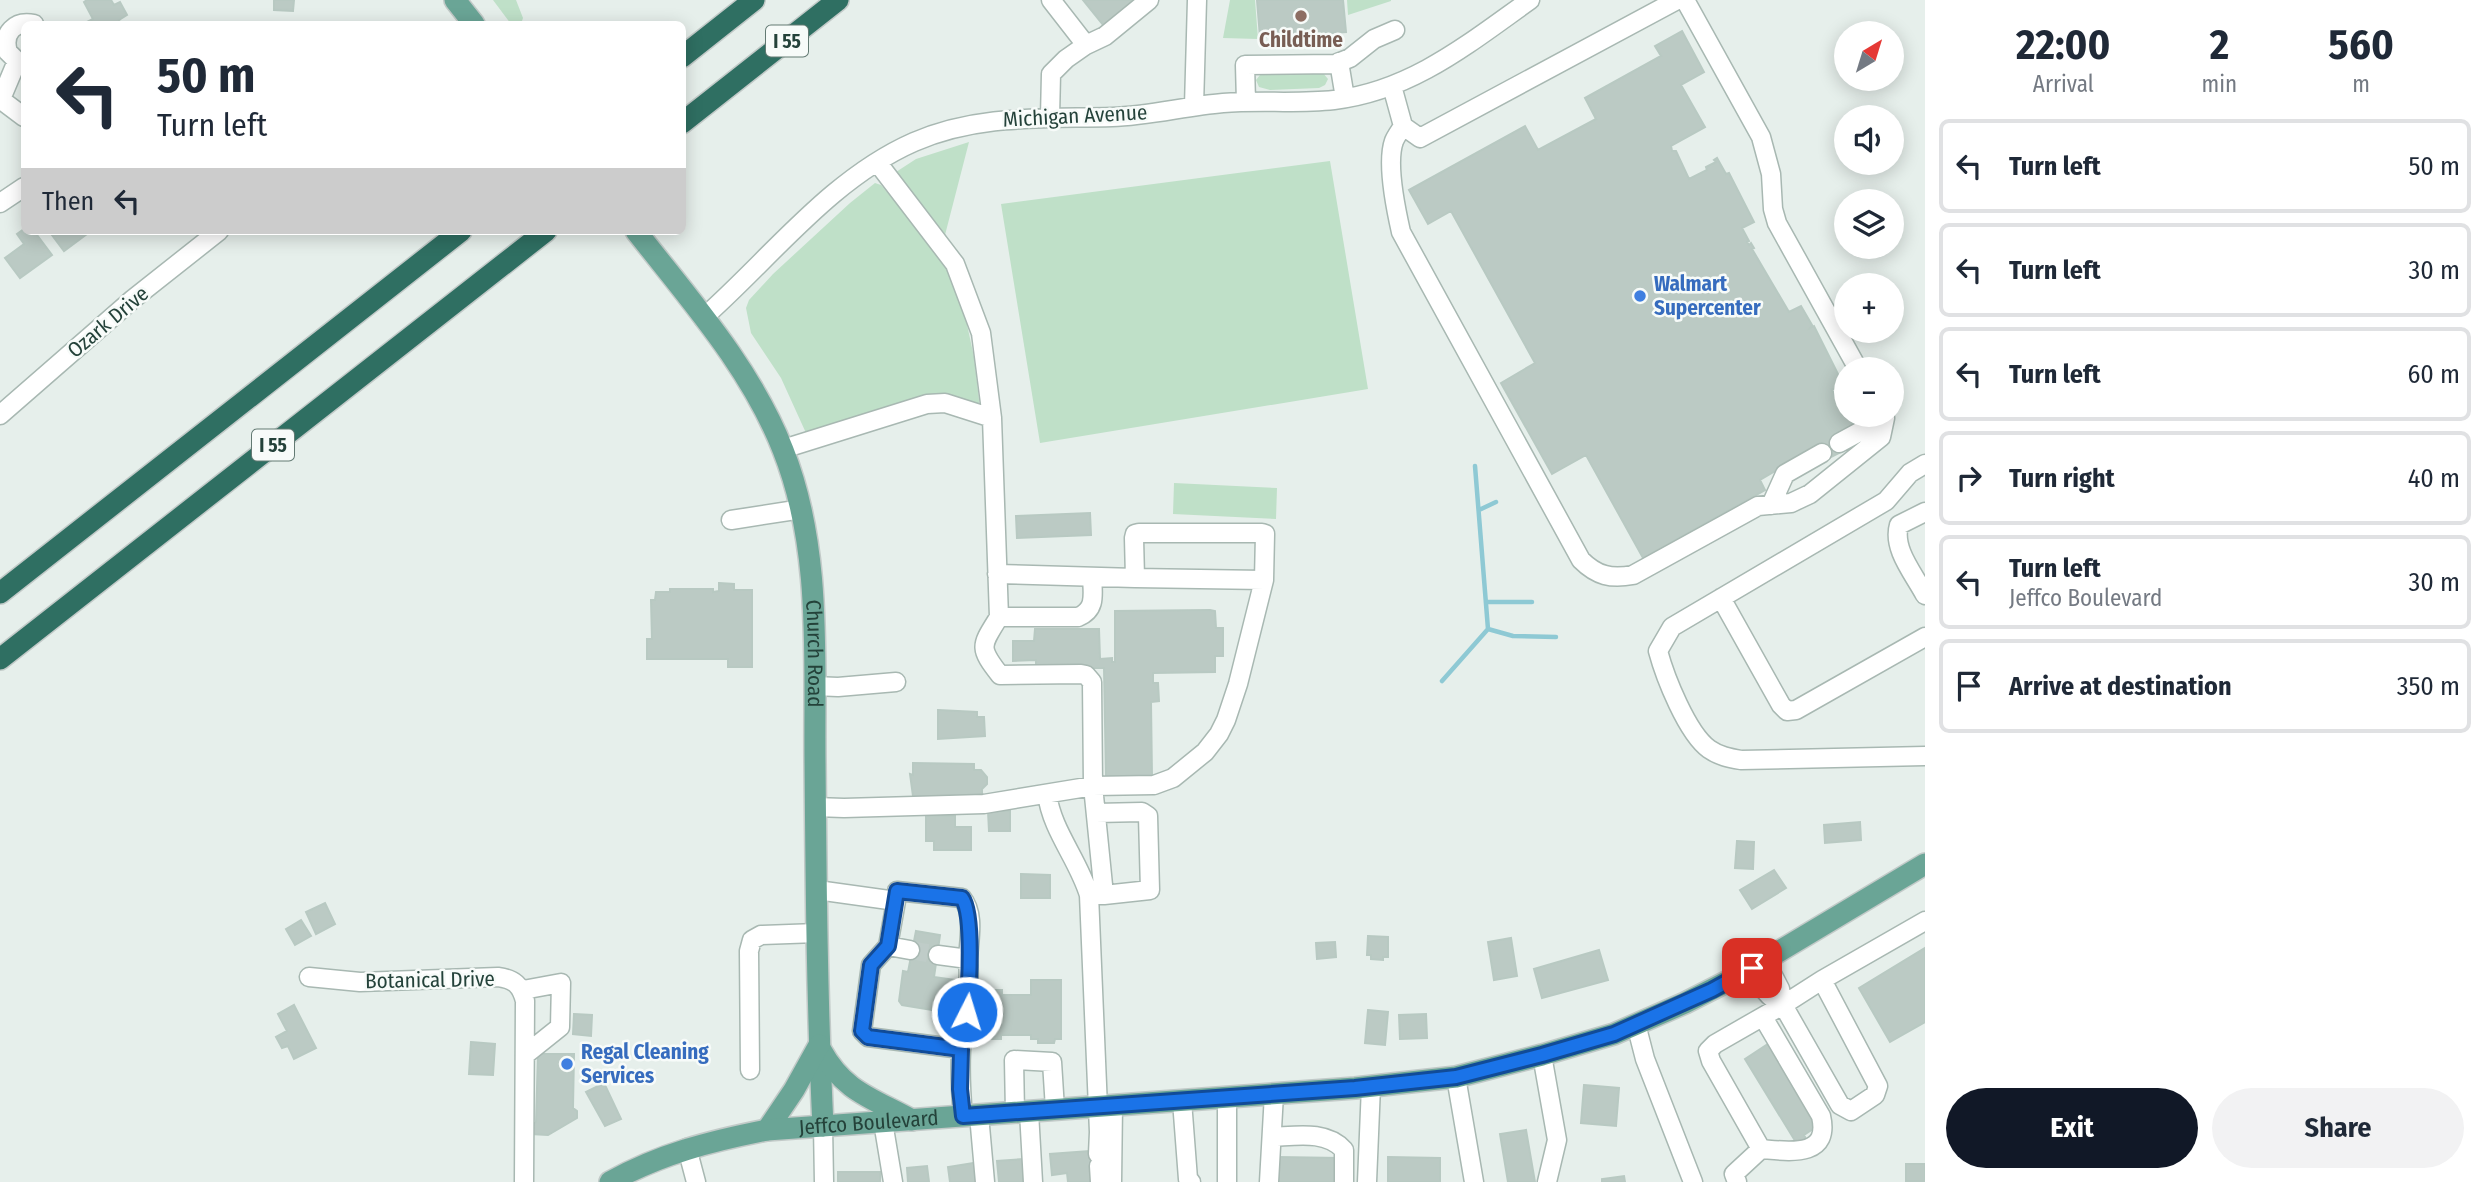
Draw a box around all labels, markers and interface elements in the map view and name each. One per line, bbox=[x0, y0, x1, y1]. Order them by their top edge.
marker: Childtime bbox=[1293, 8, 1309, 24]
text: 22:00 bbox=[2016, 20, 2110, 70]
text: 2 bbox=[2210, 20, 2229, 70]
text: 560 bbox=[2328, 20, 2394, 70]
north arrow bbox=[1834, 21, 1904, 91]
map controls bbox=[1834, 21, 1904, 427]
road number: I 55 bbox=[766, 25, 808, 56]
place label: Childtime bbox=[1259, 27, 1343, 53]
text: 50 m bbox=[157, 46, 255, 105]
icon: left bbox=[42, 49, 133, 140]
text: Arrival bbox=[2033, 70, 2094, 98]
text: min bbox=[2202, 70, 2237, 98]
text: m bbox=[2352, 70, 2370, 98]
street label: Michigan Avenue bbox=[1002, 99, 1148, 133]
button: sound bbox=[1834, 105, 1904, 175]
text: Turn left bbox=[157, 106, 267, 144]
icon: left bbox=[1950, 147, 1988, 185]
text: Turn left bbox=[2009, 151, 2101, 182]
text: 50 m bbox=[2408, 151, 2460, 182]
icon: left bbox=[108, 182, 146, 220]
text: Then bbox=[42, 186, 94, 217]
button: layers bbox=[1834, 189, 1904, 259]
icon: left bbox=[1950, 251, 1988, 289]
text: Turn left bbox=[2009, 255, 2101, 286]
text: 30 m bbox=[2409, 255, 2460, 286]
place label: Walmart Supercenter bbox=[1654, 271, 1761, 321]
button: + bbox=[1834, 273, 1904, 343]
street label: Ozark Drive bbox=[62, 281, 154, 363]
marker: Walmart Supercenter bbox=[1632, 288, 1648, 304]
icon: left bbox=[1950, 355, 1988, 393]
button: − bbox=[1834, 357, 1904, 427]
text: Turn left bbox=[2009, 359, 2101, 390]
text: 60 m bbox=[2407, 359, 2460, 390]
road number: I 55 bbox=[252, 430, 294, 460]
icon: right bbox=[1950, 459, 1988, 497]
text: Turn right bbox=[2009, 463, 2115, 494]
text: 40 m bbox=[2408, 463, 2460, 494]
text: Turn left bbox=[2009, 553, 2101, 584]
icon: left bbox=[1950, 563, 1988, 601]
text: 30 m bbox=[2409, 567, 2460, 598]
text: Jeffco Boulevard bbox=[2009, 584, 2162, 612]
street label: Church Road bbox=[800, 599, 828, 708]
icon: arrive bbox=[1950, 667, 1988, 705]
text: Arrive at destination bbox=[2009, 671, 2232, 702]
text: 350 m bbox=[2397, 671, 2460, 702]
pin bbox=[1722, 938, 1782, 998]
icon: arrive bbox=[1733, 949, 1771, 987]
street label: Botanical Drive bbox=[365, 966, 495, 994]
position arrow bbox=[930, 975, 1004, 1049]
place label: Regal Cleaning Services bbox=[581, 1039, 709, 1089]
marker: Regal Cleaning Services bbox=[559, 1056, 575, 1072]
button: Exit bbox=[1946, 1088, 2198, 1168]
button: Share bbox=[2212, 1088, 2464, 1168]
street label: Jeffco Boulevard bbox=[798, 1105, 939, 1141]

